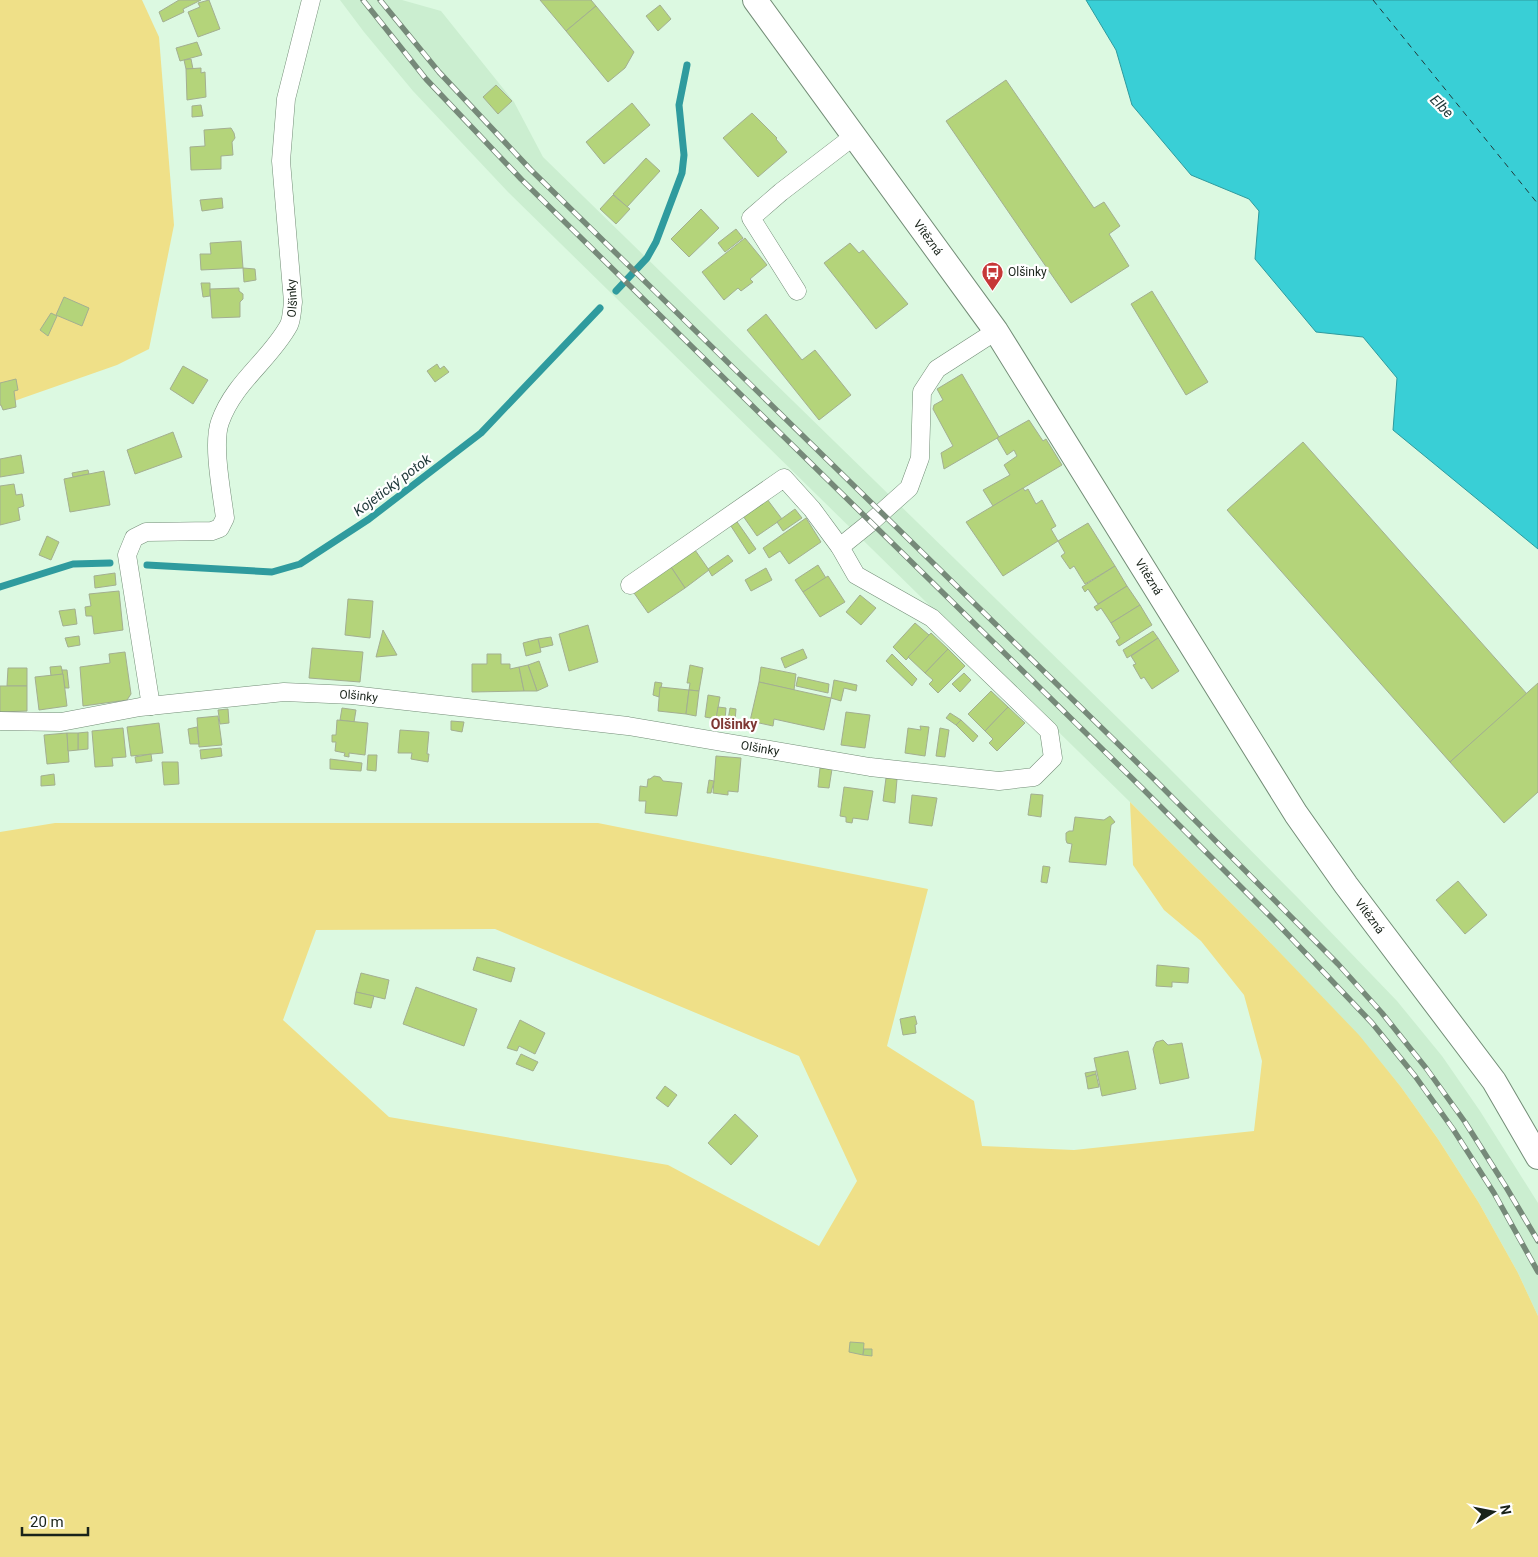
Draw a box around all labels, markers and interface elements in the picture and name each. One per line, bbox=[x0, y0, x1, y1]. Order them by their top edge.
water label: Elbe bbox=[1427, 91, 1457, 121]
street label: Vítězná bbox=[911, 217, 946, 258]
bus stop icon: Olšinky bbox=[980, 260, 1004, 291]
place label: Olšinky bbox=[1008, 265, 1047, 279]
street label: Olšinky bbox=[284, 278, 300, 318]
water label: Kojetický potok bbox=[350, 450, 435, 519]
street label: Vítězná bbox=[1132, 556, 1165, 598]
street label: Olšinky bbox=[339, 687, 379, 705]
district label: Olšinky bbox=[711, 716, 758, 732]
street label: Olšinky bbox=[740, 738, 781, 759]
street label: Vítězná bbox=[1352, 896, 1387, 936]
north arrow bbox=[1468, 1487, 1518, 1537]
text: N bbox=[1497, 1503, 1515, 1516]
scale bar bbox=[22, 1504, 89, 1536]
text: 20 m bbox=[30, 1513, 64, 1531]

